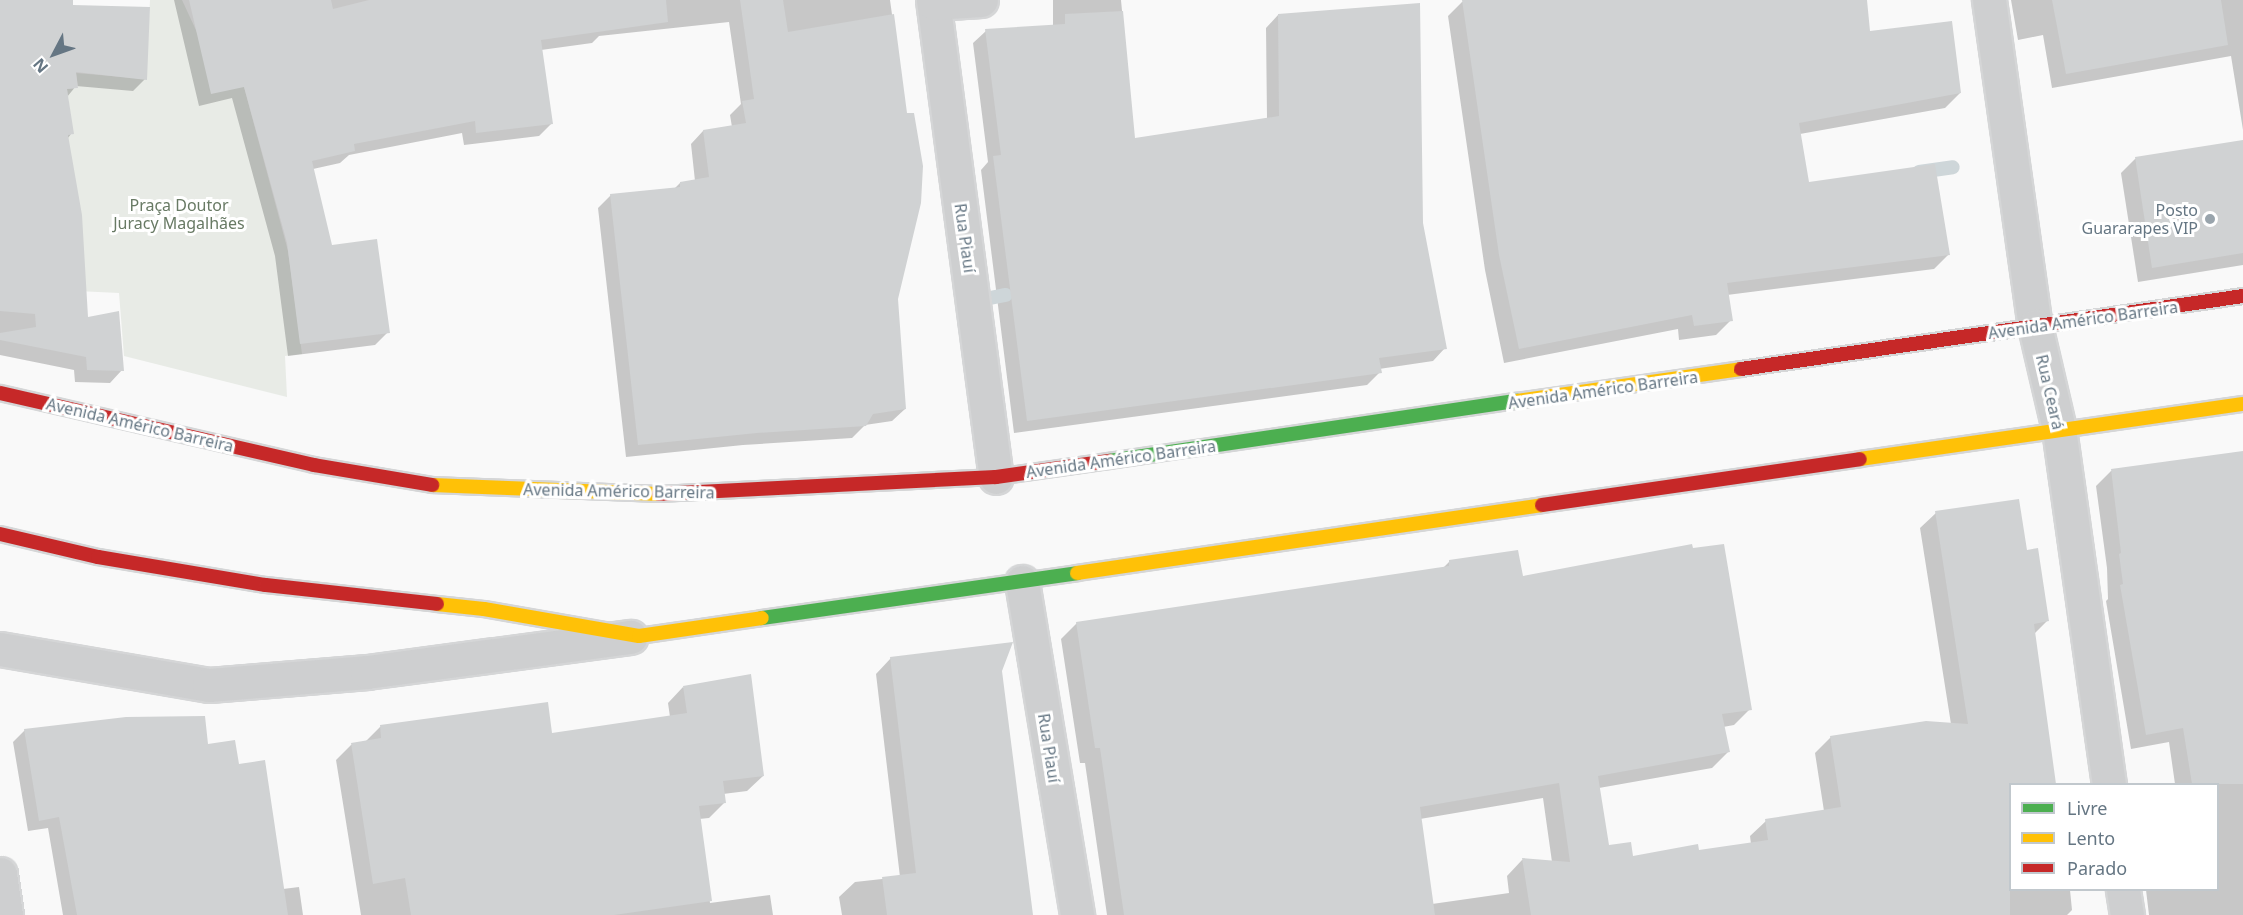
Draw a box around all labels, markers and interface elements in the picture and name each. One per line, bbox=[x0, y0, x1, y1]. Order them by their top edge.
north arrow bbox=[24, 24, 84, 84]
text: N bbox=[28, 54, 53, 78]
park label: Praça Doutor Juracy Magalhães bbox=[113, 195, 245, 233]
place label: Posto Guararapes VIP bbox=[2082, 200, 2198, 238]
street label: Rua Piauí bbox=[951, 202, 979, 274]
marker: Posto Guararapes VIP bbox=[2203, 212, 2217, 226]
street label: Avenida Américo Barreira bbox=[1987, 297, 2179, 343]
street label: Rua Ceará bbox=[2032, 353, 2068, 431]
street label: Avenida Américo Barreira bbox=[1507, 367, 1699, 413]
street label: Avenida Américo Barreira bbox=[45, 394, 235, 456]
street label: Avenida Américo Barreira bbox=[1025, 436, 1217, 482]
street label: Avenida Américo Barreira bbox=[523, 480, 715, 502]
street label: Rua Piauí bbox=[1034, 712, 1064, 784]
legend bbox=[2009, 783, 2219, 891]
text: Livre bbox=[2067, 796, 2107, 820]
text: Lento bbox=[2067, 826, 2115, 850]
text: Parado bbox=[2067, 856, 2127, 880]

